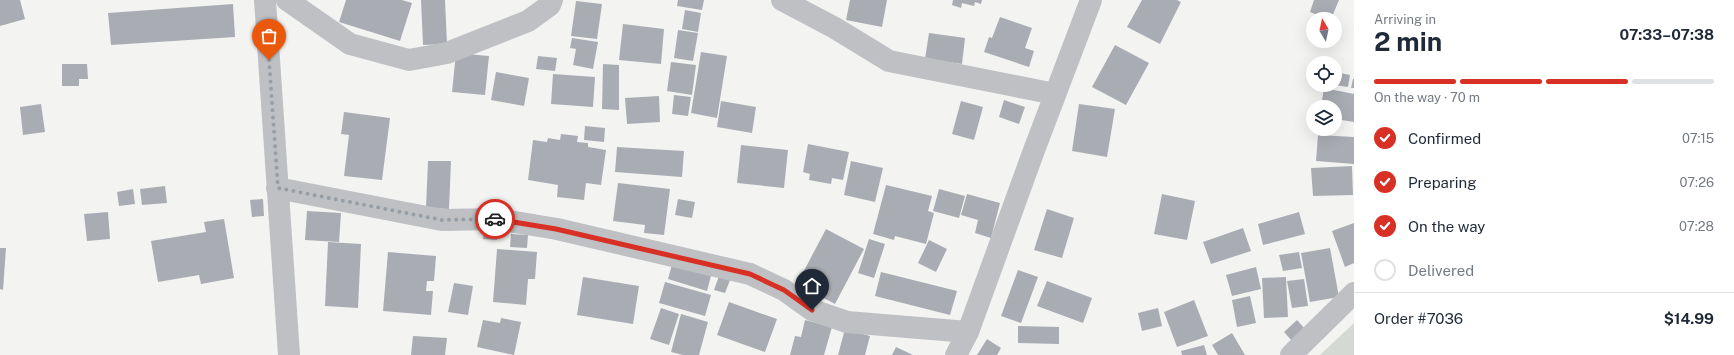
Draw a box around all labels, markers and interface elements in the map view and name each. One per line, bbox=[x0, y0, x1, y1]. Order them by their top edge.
north arrow bbox=[1306, 12, 1342, 48]
map controls bbox=[1306, 12, 1342, 136]
text: Arriving in bbox=[1374, 12, 1436, 27]
pin bbox=[252, 19, 286, 60]
icon: bag bbox=[258, 25, 280, 47]
text: 2 min bbox=[1374, 26, 1442, 57]
text: 07:33–07:38 bbox=[1620, 26, 1714, 43]
button: locate bbox=[1306, 56, 1342, 92]
text: On the way · 70 m bbox=[1374, 90, 1480, 105]
button: layers bbox=[1306, 100, 1342, 136]
icon: check bbox=[1374, 127, 1396, 149]
text: Confirmed bbox=[1408, 130, 1481, 147]
text: 07:15 bbox=[1682, 131, 1714, 146]
icon: check bbox=[1374, 171, 1396, 193]
text: Preparing bbox=[1408, 174, 1477, 191]
text: 07:26 bbox=[1679, 175, 1714, 190]
courier bbox=[475, 199, 515, 239]
icon: car bbox=[484, 208, 506, 230]
icon: check bbox=[1374, 215, 1396, 237]
text: On the way bbox=[1408, 218, 1485, 235]
text: 07:28 bbox=[1679, 219, 1714, 234]
text: Delivered bbox=[1408, 262, 1474, 279]
pin bbox=[795, 269, 829, 310]
icon: home bbox=[801, 275, 823, 297]
text: Order #7036 bbox=[1374, 310, 1463, 327]
text: $14.99 bbox=[1664, 310, 1714, 327]

